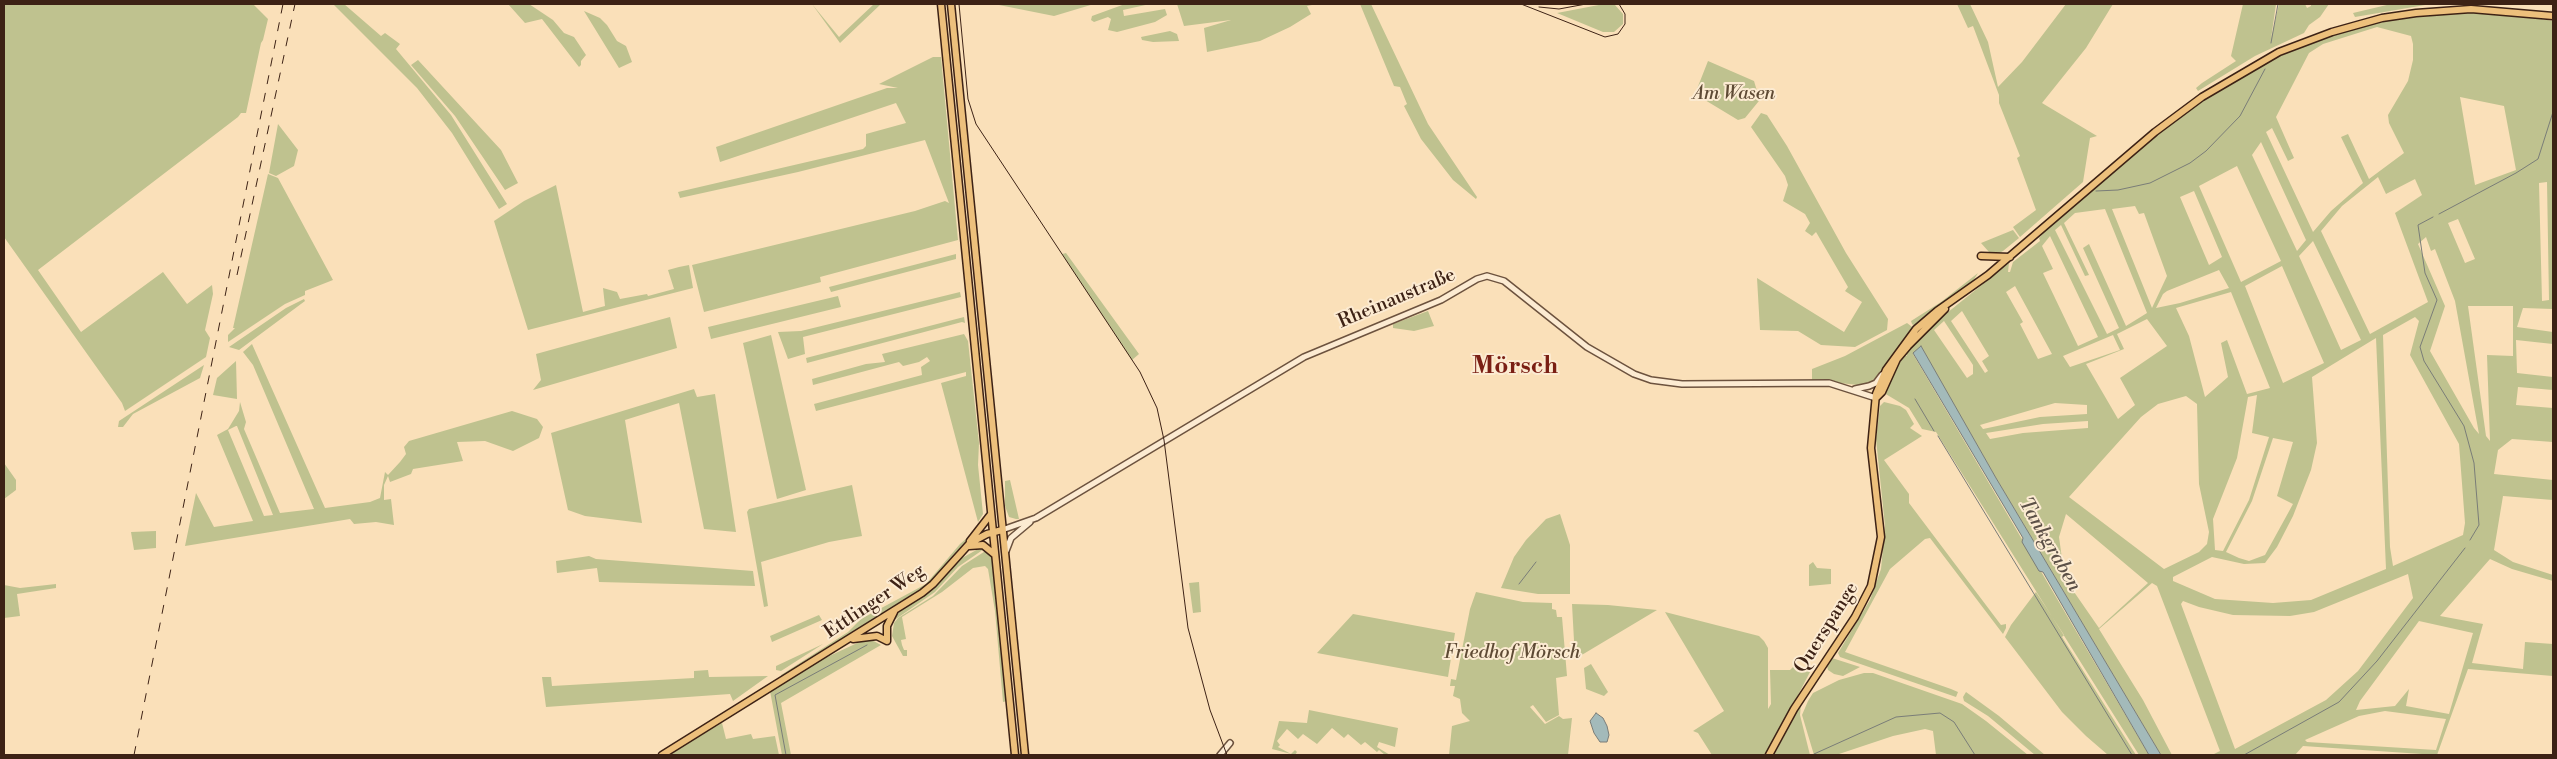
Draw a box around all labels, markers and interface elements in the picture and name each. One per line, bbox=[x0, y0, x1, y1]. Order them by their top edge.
park label: Am Wasen bbox=[1693, 83, 1775, 105]
street label: Rheinaustraße bbox=[1335, 264, 1459, 334]
district label: Mörsch bbox=[1472, 353, 1558, 381]
water label: Tankgraben bbox=[2012, 494, 2086, 596]
street label: Ettlinger Weg bbox=[820, 560, 930, 644]
street label: Querspange bbox=[1790, 578, 1864, 678]
park label: Friedhof Mörsch bbox=[1444, 642, 1580, 664]

